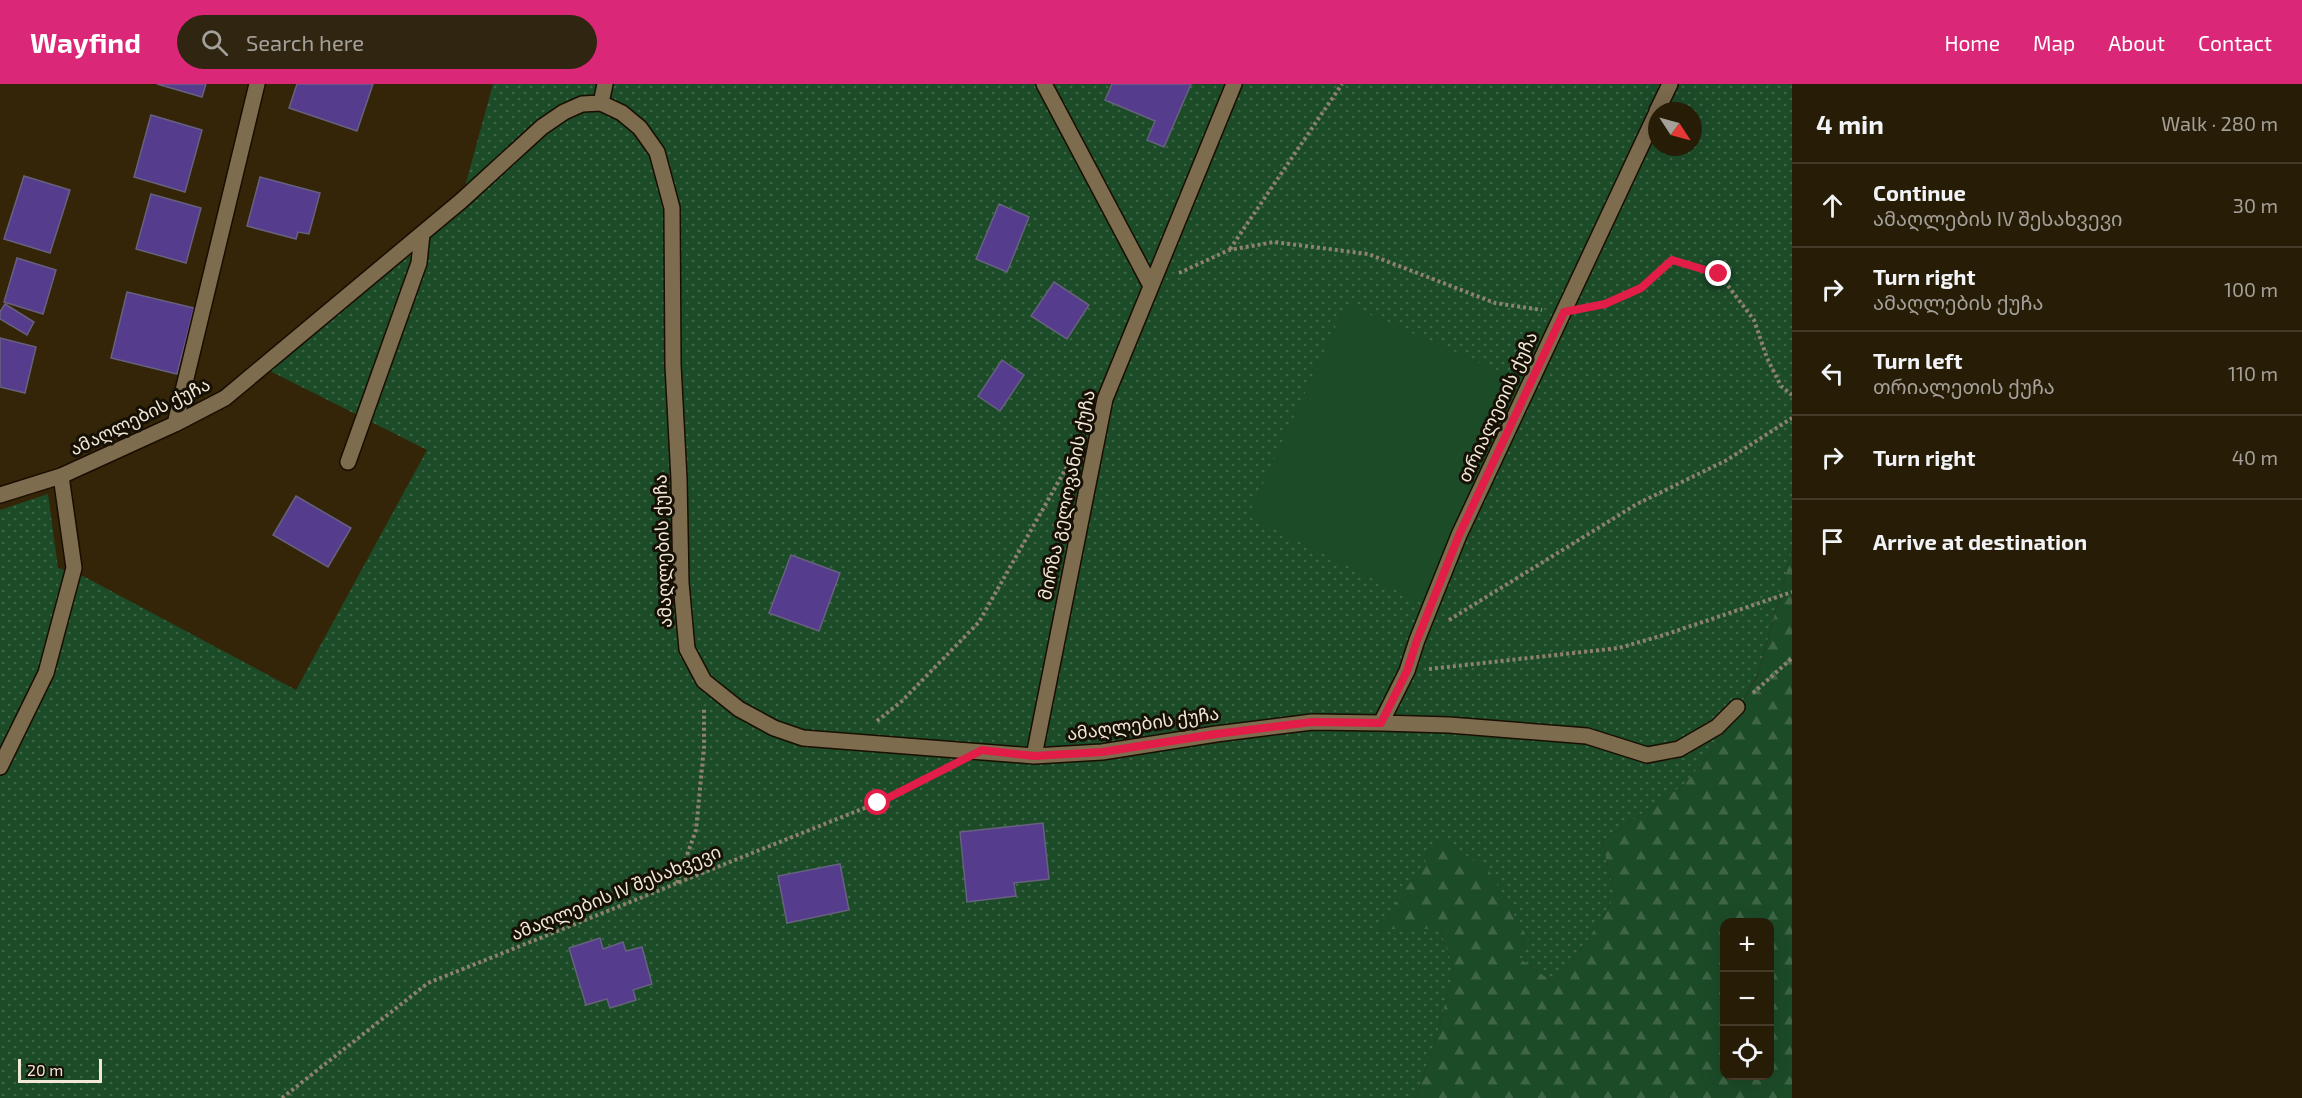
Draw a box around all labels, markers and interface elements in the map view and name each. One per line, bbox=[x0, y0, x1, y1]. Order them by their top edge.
search box bbox=[177, 15, 597, 69]
text: Wayfind bbox=[30, 25, 141, 59]
icon: search bbox=[198, 26, 231, 59]
text: Search here bbox=[246, 29, 364, 55]
text: Home bbox=[1944, 30, 2000, 55]
text: Map bbox=[2033, 30, 2075, 55]
text: About bbox=[2108, 30, 2165, 55]
text: Contact bbox=[2198, 30, 2272, 55]
north arrow bbox=[1648, 102, 1702, 156]
text: 4 min bbox=[1816, 108, 1884, 139]
text: Walk · 280 m bbox=[2161, 111, 2278, 135]
text: Continue bbox=[1873, 179, 1966, 205]
icon: ahead bbox=[1816, 189, 1849, 222]
text: 30 m bbox=[2233, 193, 2278, 217]
text: ამაღლების IV შესახვევი bbox=[1873, 206, 2123, 230]
route end bbox=[1705, 260, 1731, 286]
text: Turn right bbox=[1873, 263, 1975, 289]
icon: right bbox=[1816, 273, 1849, 306]
text: 100 m bbox=[2224, 277, 2278, 301]
text: ამაღლების ქუჩა bbox=[1873, 290, 2043, 314]
street label: თრიალეთის ქუჩა bbox=[1453, 328, 1543, 486]
text: Turn left bbox=[1873, 347, 1962, 373]
icon: left bbox=[1816, 357, 1849, 390]
text: 110 m bbox=[2228, 361, 2278, 385]
street label: ამაღლების ქუჩა bbox=[66, 373, 214, 460]
text: თრიალეთის ქუჩა bbox=[1873, 374, 2055, 398]
street label: მირზა გელოვანის ქუჩა bbox=[1033, 388, 1100, 602]
icon: right bbox=[1816, 441, 1849, 474]
text: Turn right bbox=[1873, 444, 1975, 470]
text: 40 m bbox=[2232, 445, 2278, 469]
street label: ამაღლების ქუჩა bbox=[648, 474, 677, 628]
icon: arrive bbox=[1816, 525, 1849, 558]
text: Arrive at destination bbox=[1873, 528, 2087, 554]
street label: ამაღლების ქუჩა bbox=[1065, 701, 1220, 746]
route start bbox=[864, 789, 890, 815]
street label: ამაღლების IV შესახვევი bbox=[507, 840, 724, 945]
map controls bbox=[1720, 918, 1774, 1080]
button: + bbox=[1720, 918, 1774, 972]
button: − bbox=[1720, 972, 1774, 1026]
button: locate bbox=[1720, 1026, 1774, 1080]
scale bar bbox=[18, 1056, 102, 1084]
text: 20 m bbox=[27, 1060, 63, 1079]

